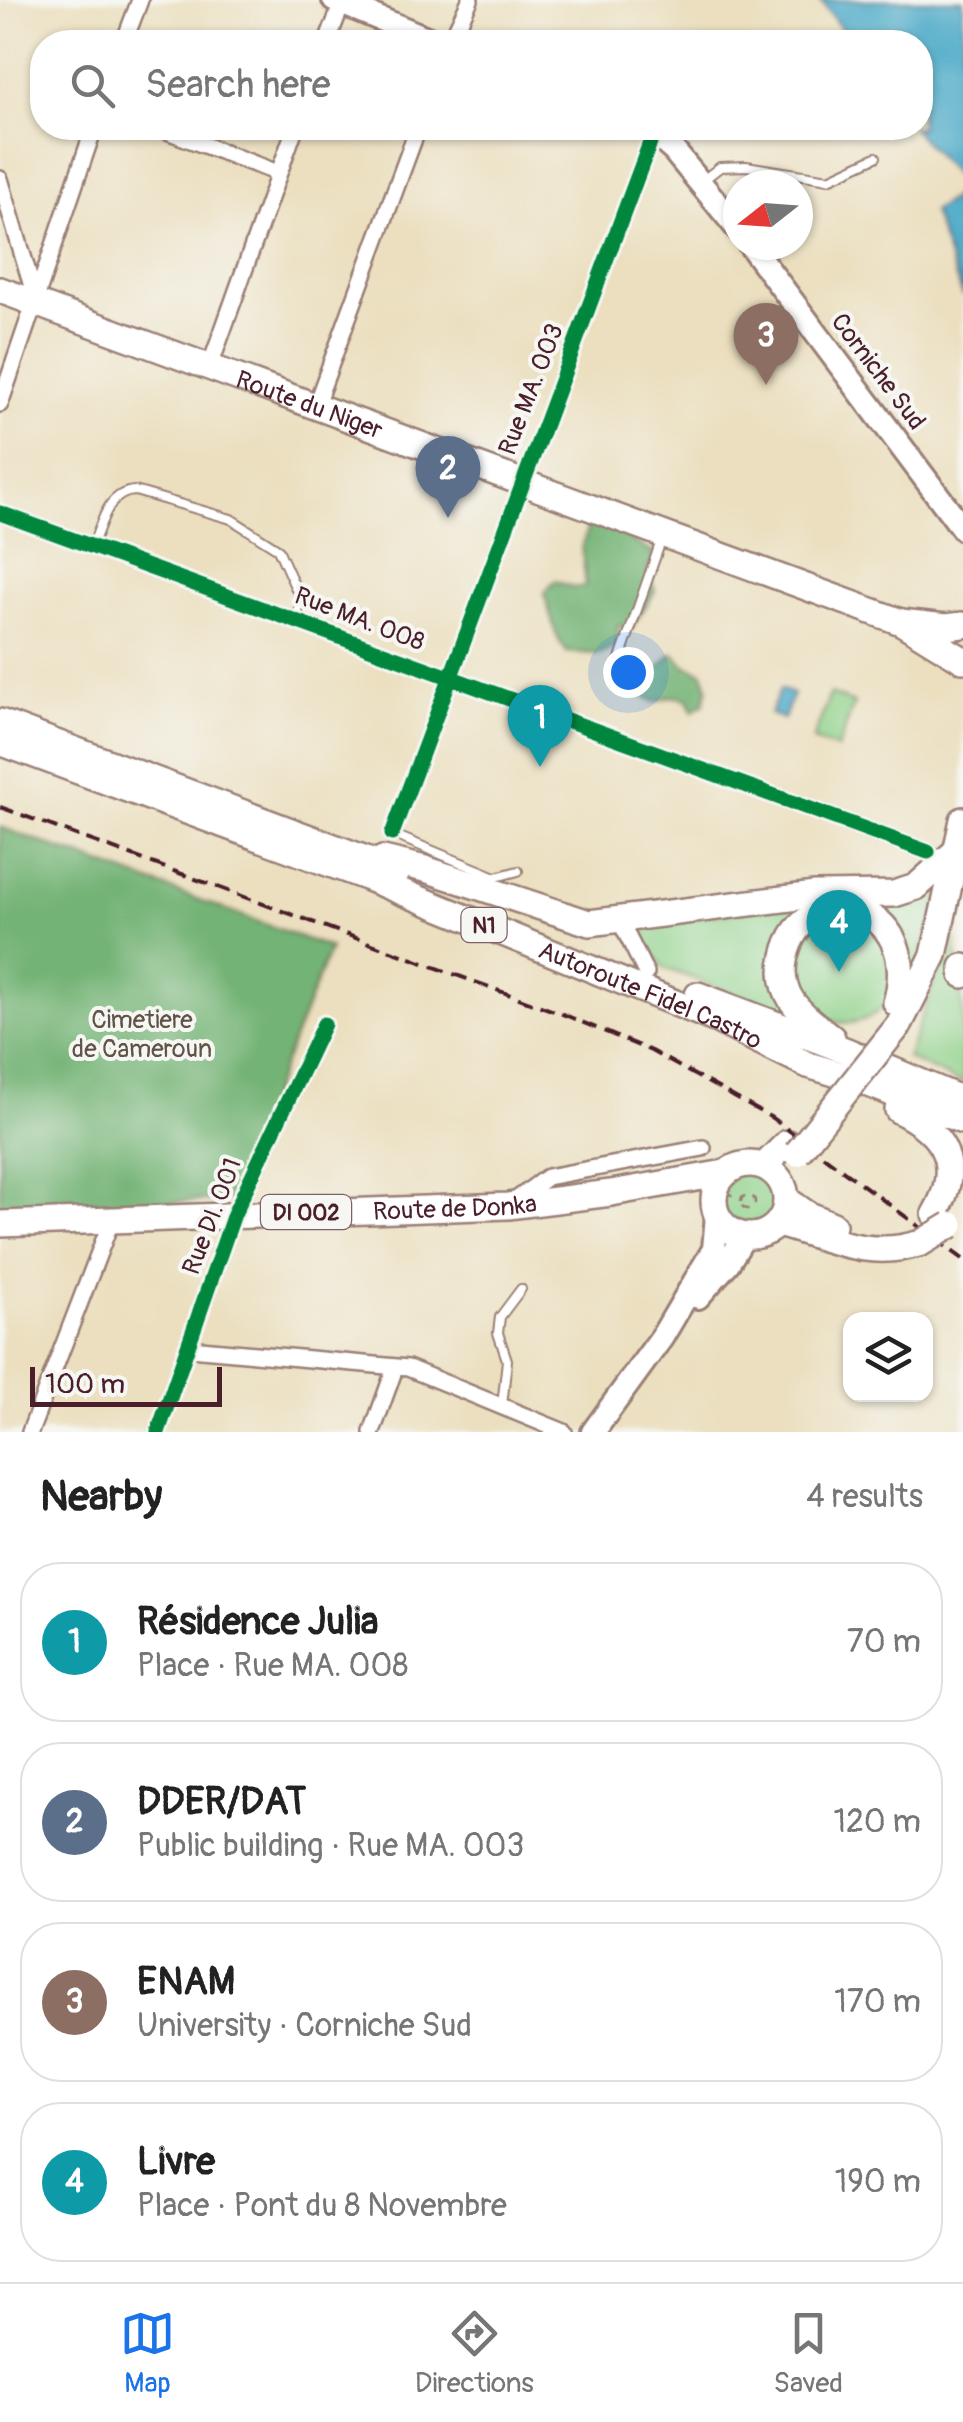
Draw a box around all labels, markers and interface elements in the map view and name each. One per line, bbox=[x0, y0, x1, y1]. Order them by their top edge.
search box bbox=[30, 30, 933, 140]
icon: search bbox=[65, 58, 120, 113]
text: Search here bbox=[145, 61, 331, 109]
north arrow bbox=[723, 170, 813, 260]
pin: 3 bbox=[734, 302, 798, 385]
street label: Corniche Sud bbox=[824, 307, 932, 436]
street label: Rue MA. 003 bbox=[492, 320, 571, 460]
street label: Route du Niger bbox=[232, 364, 387, 447]
pin: 2 bbox=[416, 436, 480, 518]
street label: Rue MA. 008 bbox=[290, 580, 429, 658]
your location bbox=[603, 647, 654, 698]
pin: 1 bbox=[508, 684, 572, 767]
pin: 4 bbox=[806, 890, 872, 972]
road number: N1 bbox=[462, 908, 506, 942]
street label: Autoroute Fidel Castro bbox=[534, 935, 767, 1057]
park label: Cimetiere de Cameroun bbox=[72, 1005, 212, 1065]
street label: Rue DI. 001 bbox=[176, 1154, 249, 1279]
street label: Route de Donka bbox=[372, 1189, 538, 1228]
road number: DI 002 bbox=[261, 1195, 351, 1229]
map controls bbox=[843, 1312, 933, 1402]
button: layers bbox=[843, 1312, 933, 1402]
scale bar bbox=[30, 1362, 222, 1406]
text: 100 m bbox=[45, 1367, 125, 1402]
text: Nearby bbox=[40, 1471, 162, 1523]
text: 4 results bbox=[806, 1477, 923, 1517]
text: Résidence Julia bbox=[137, 1598, 379, 1646]
text: 1 bbox=[68, 1622, 81, 1662]
text: 70 m bbox=[847, 1622, 921, 1662]
text: Place · Rue MA. 008 bbox=[137, 1646, 408, 1686]
text: DDER/DAT bbox=[137, 1778, 307, 1826]
text: 2 bbox=[66, 1802, 83, 1842]
text: 120 m bbox=[833, 1802, 921, 1842]
text: Public building · Rue MA. 003 bbox=[137, 1826, 524, 1866]
text: ENAM bbox=[137, 1958, 235, 2006]
text: 3 bbox=[66, 1982, 83, 2022]
text: 170 m bbox=[834, 1982, 921, 2022]
text: University · Corniche Sud bbox=[137, 2006, 472, 2046]
text: Livre bbox=[137, 2138, 215, 2186]
text: 4 bbox=[65, 2162, 84, 2202]
text: 190 m bbox=[835, 2162, 921, 2202]
text: Place · Pont du 8 Novembre bbox=[137, 2186, 507, 2226]
tab: Map bbox=[120, 2306, 175, 2401]
tab: Directions bbox=[415, 2306, 534, 2401]
tab: Saved bbox=[774, 2306, 843, 2401]

